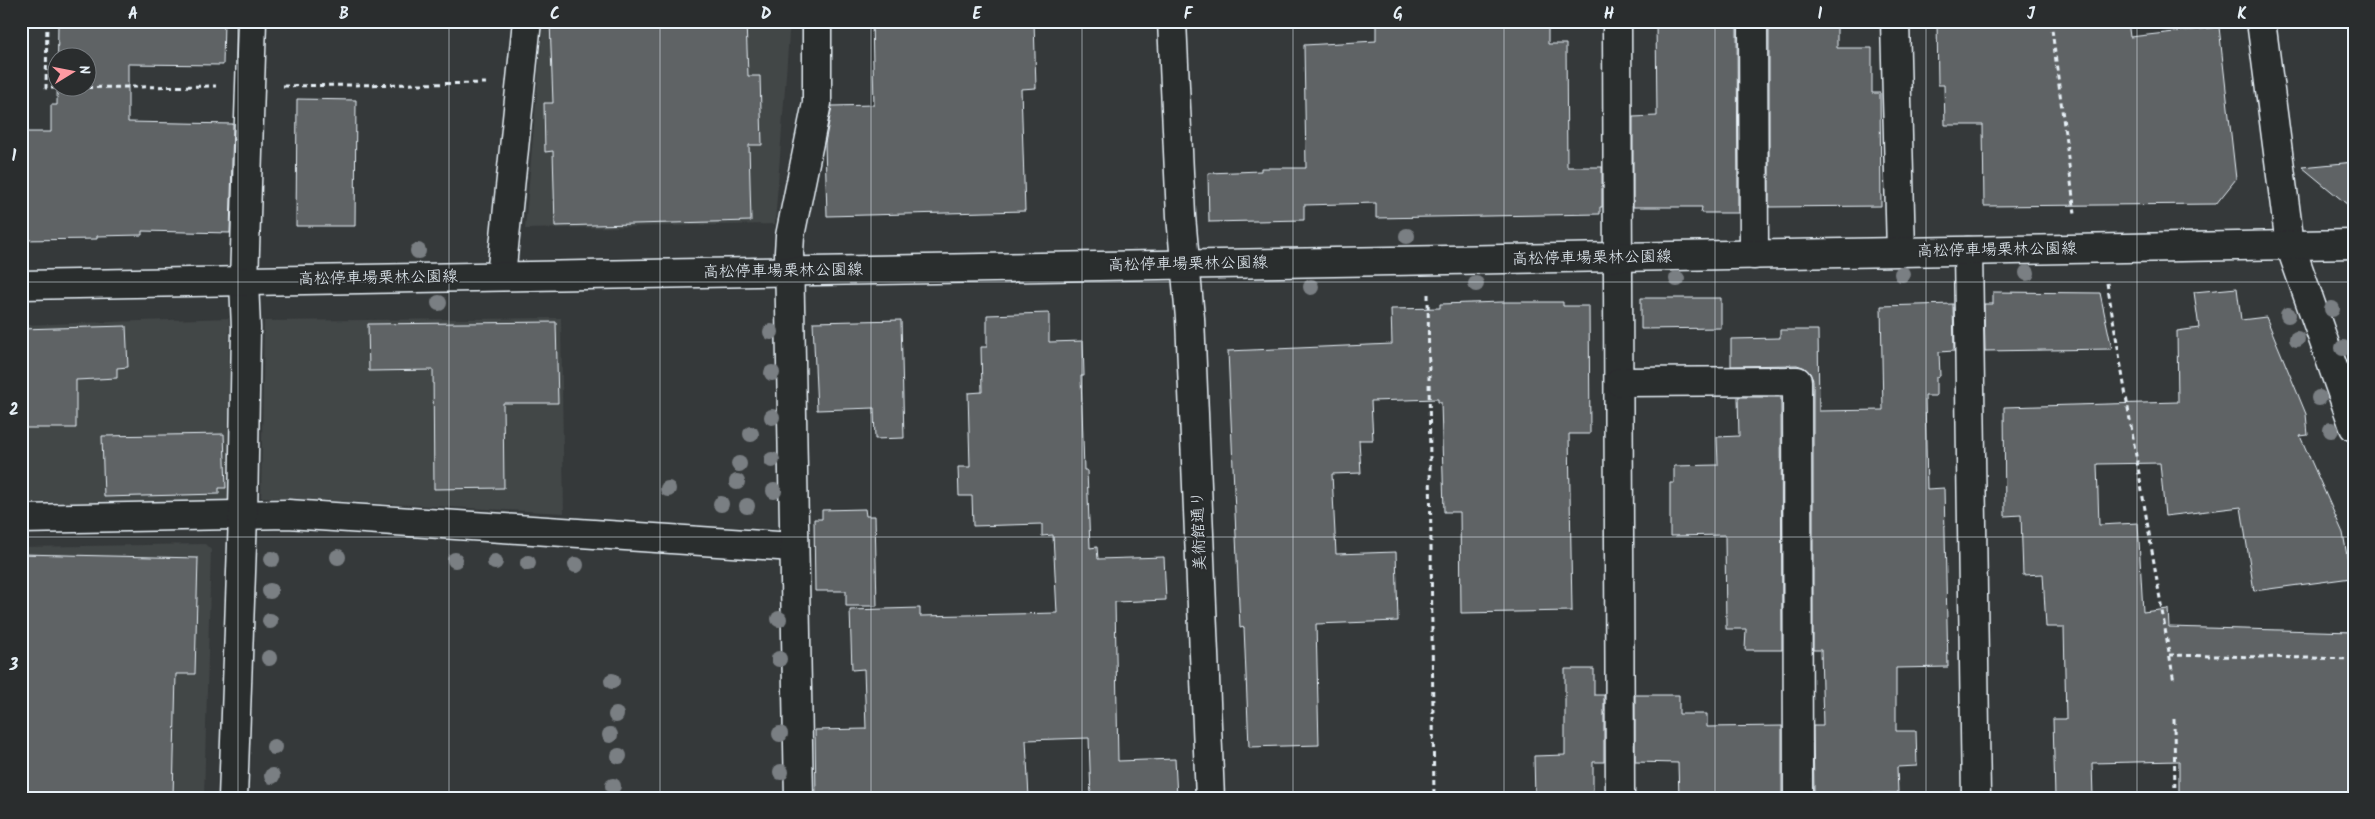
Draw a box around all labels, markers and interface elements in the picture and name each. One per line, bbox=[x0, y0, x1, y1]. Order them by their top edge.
text: A bbox=[128, 2, 138, 27]
text: B bbox=[339, 2, 349, 27]
text: C bbox=[550, 2, 560, 27]
text: D bbox=[761, 2, 772, 27]
text: E bbox=[973, 2, 983, 27]
text: F bbox=[1184, 2, 1194, 27]
text: G bbox=[1393, 2, 1403, 27]
text: H bbox=[1604, 2, 1614, 27]
text: I bbox=[1818, 2, 1823, 27]
text: J bbox=[2027, 2, 2036, 27]
text: K bbox=[2237, 2, 2247, 27]
north arrow bbox=[48, 48, 98, 98]
text: N bbox=[72, 64, 95, 76]
text: 1 bbox=[12, 144, 17, 169]
street label: 高松停車場栗林公園線 bbox=[1917, 236, 2077, 264]
street label: 高松停車場栗林公園線 bbox=[1512, 244, 1672, 272]
street label: 高松停車場栗林公園線 bbox=[1108, 250, 1268, 278]
street label: 高松停車場栗林公園線 bbox=[703, 257, 863, 285]
street label: 高松停車場栗林公園線 bbox=[298, 264, 458, 292]
text: 2 bbox=[9, 398, 19, 423]
street label: 美術館通り bbox=[1185, 491, 1213, 571]
text: 3 bbox=[9, 653, 19, 678]

